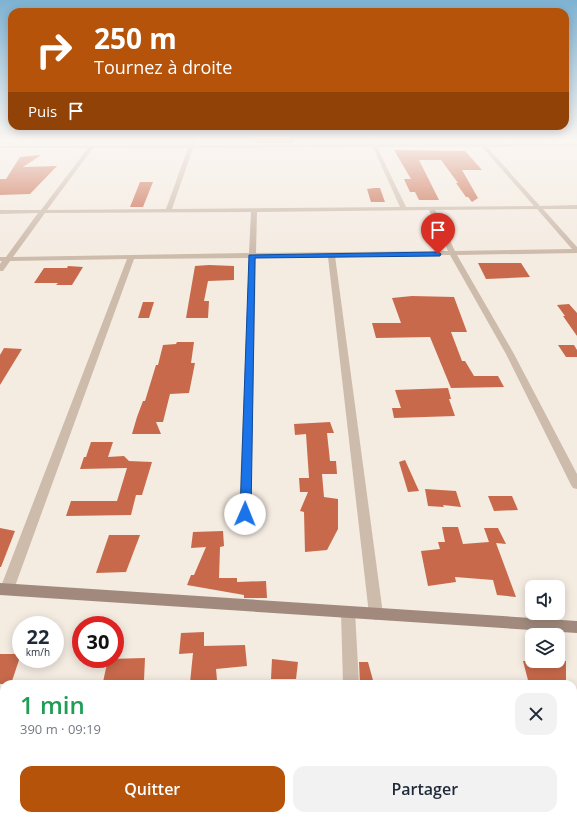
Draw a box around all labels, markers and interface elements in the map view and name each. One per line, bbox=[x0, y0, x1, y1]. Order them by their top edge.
text: 250 m bbox=[94, 19, 177, 57]
icon: right bbox=[28, 24, 80, 76]
text: Tournez à droite bbox=[94, 55, 232, 79]
icon: arrive bbox=[65, 100, 87, 122]
text: Puis bbox=[28, 101, 57, 121]
pin bbox=[421, 213, 455, 254]
icon: arrive bbox=[427, 219, 449, 241]
position arrow bbox=[224, 493, 266, 535]
map controls bbox=[525, 580, 565, 668]
button: sound bbox=[525, 580, 565, 620]
speed limit sign: 30 bbox=[72, 616, 124, 668]
text: 22 bbox=[27, 623, 49, 650]
button: layers bbox=[525, 628, 565, 668]
text: km/h bbox=[26, 645, 50, 659]
text: 1 min bbox=[20, 688, 85, 721]
button: close bbox=[515, 693, 557, 735]
text: 390 m · 09:19 bbox=[20, 720, 101, 738]
button: Quitter bbox=[20, 766, 285, 812]
button: Partager bbox=[293, 766, 557, 812]

